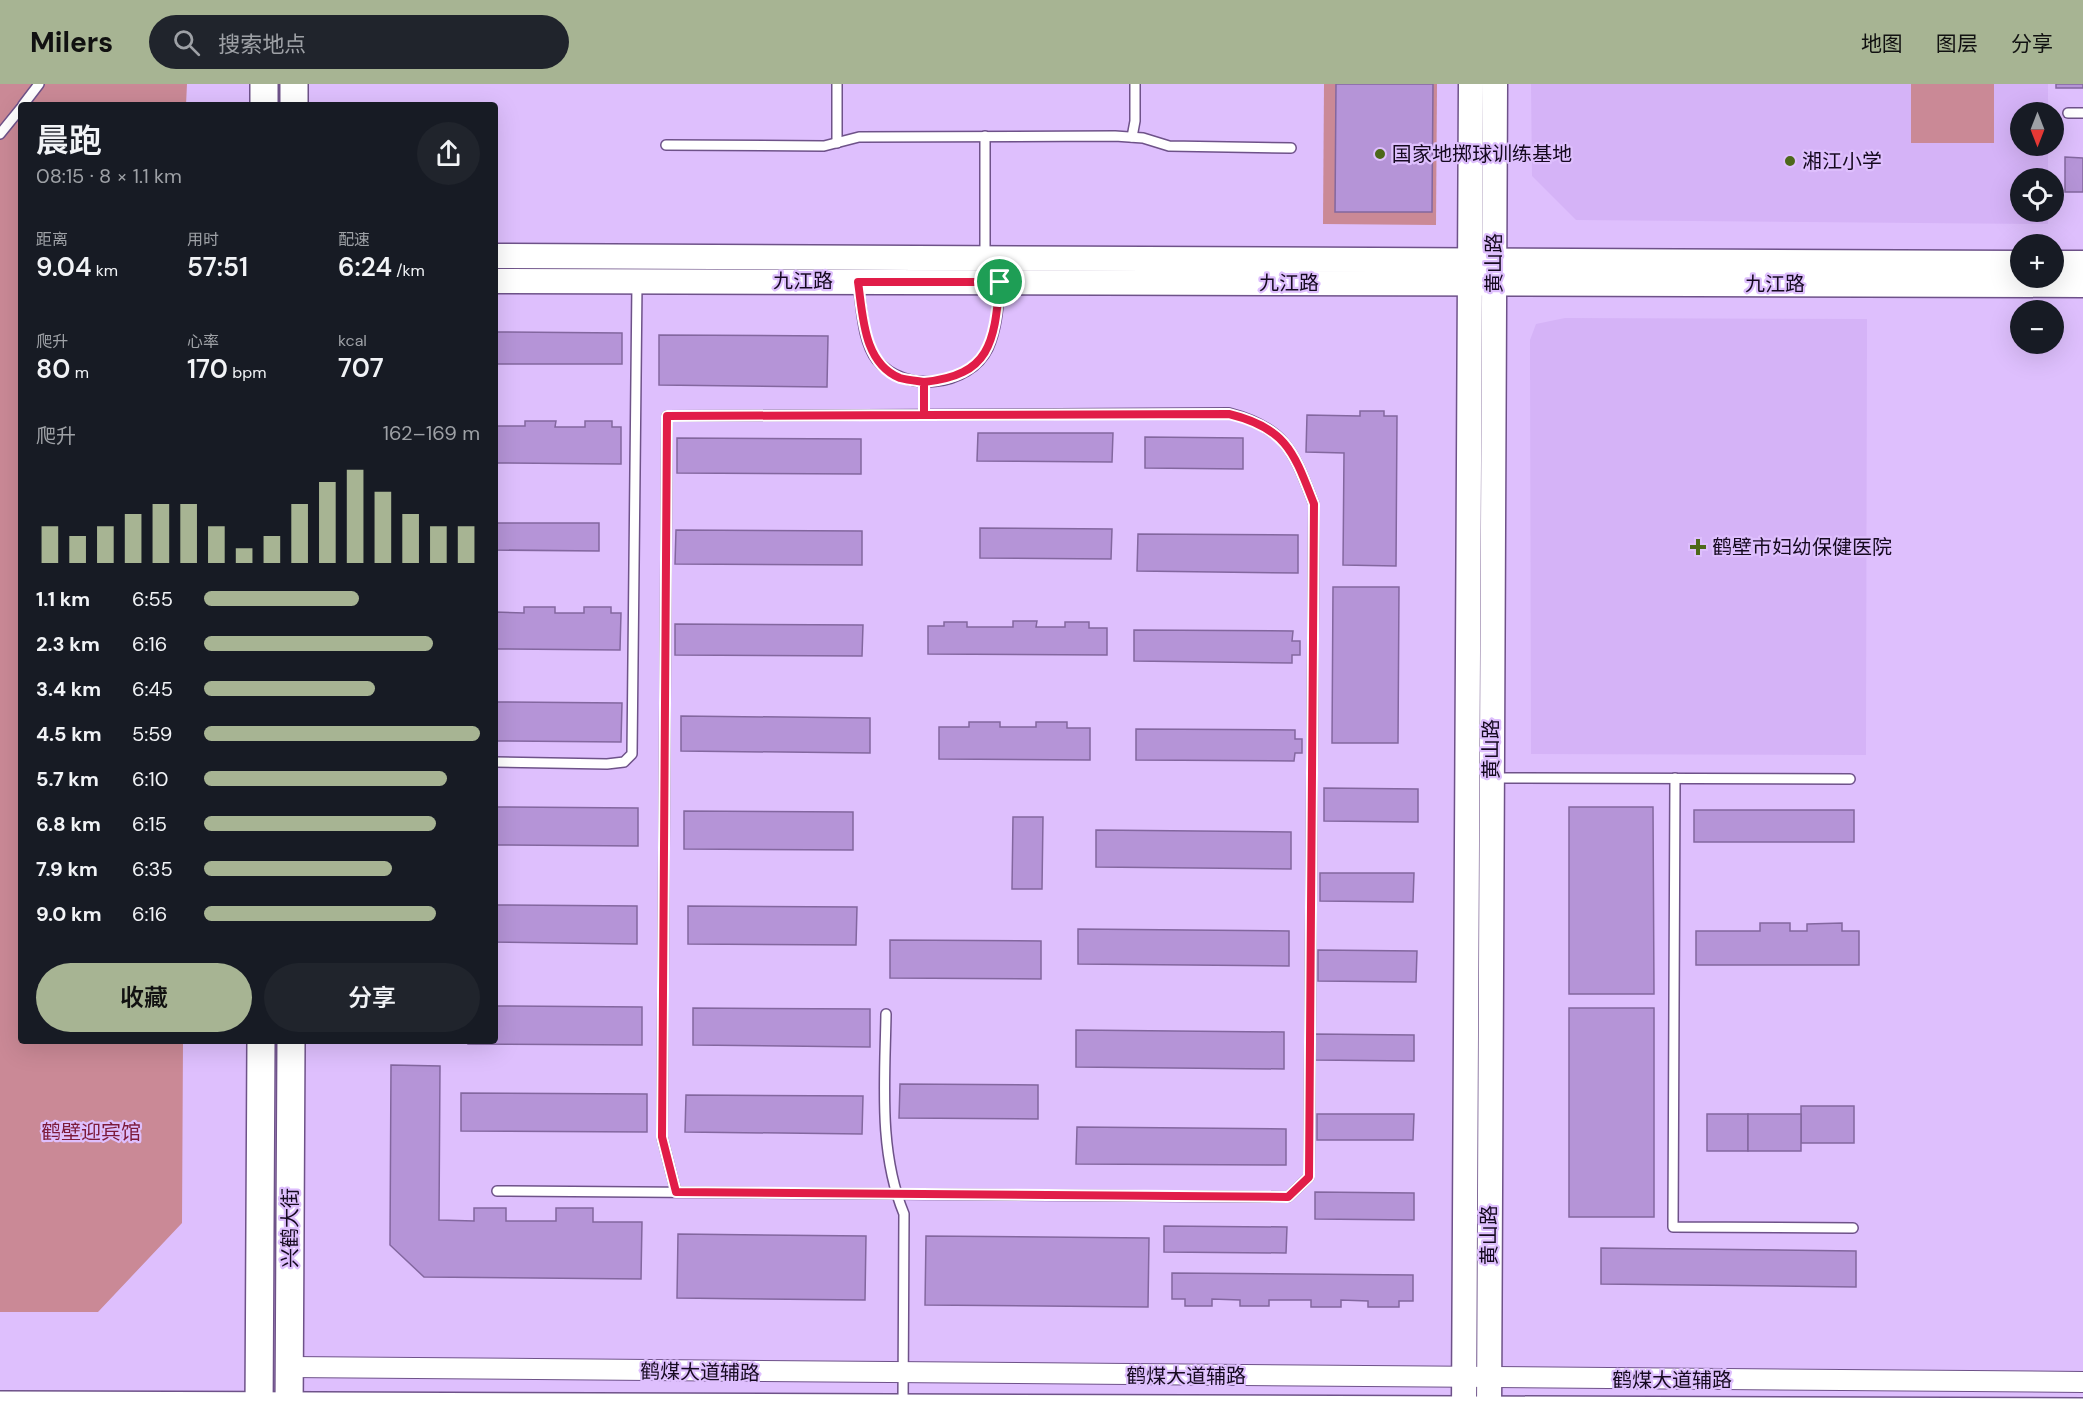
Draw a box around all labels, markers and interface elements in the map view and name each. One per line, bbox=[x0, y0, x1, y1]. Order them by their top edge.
search box bbox=[149, 15, 569, 69]
text: Milers bbox=[30, 24, 113, 61]
icon: search bbox=[170, 26, 203, 59]
text: 搜索地点 bbox=[218, 30, 306, 59]
text: 地图 bbox=[1861, 30, 1903, 58]
text: 图层 bbox=[1936, 30, 1978, 58]
text: 分享 bbox=[2011, 30, 2053, 58]
north arrow bbox=[2010, 102, 2064, 156]
map controls bbox=[2010, 102, 2064, 354]
text: 晨跑 bbox=[36, 119, 102, 162]
button: share bbox=[417, 122, 480, 185]
place label: 国家地掷球训练基地 bbox=[1392, 141, 1572, 167]
marker: 国家地掷球训练基地 bbox=[1373, 147, 1387, 161]
place label: 湘江小学 bbox=[1802, 148, 1882, 174]
marker: 湘江小学 bbox=[1783, 154, 1797, 168]
text: 08:15 · 8 × 1.1 km bbox=[36, 163, 182, 189]
button: locate bbox=[2010, 168, 2064, 222]
text: 距离 bbox=[36, 229, 68, 250]
text: 用时 bbox=[187, 229, 219, 250]
text: 配速 bbox=[338, 229, 370, 250]
street label: 黄山路 bbox=[1481, 233, 1507, 293]
button: + bbox=[2010, 234, 2064, 288]
text: 9.04 bbox=[36, 250, 92, 284]
text: 57:51 bbox=[187, 250, 248, 284]
text: 6:24 bbox=[338, 250, 392, 284]
pin bbox=[974, 256, 1025, 307]
text: km bbox=[92, 260, 118, 281]
text: /km bbox=[392, 260, 425, 281]
icon: arrive bbox=[983, 265, 1016, 298]
street label: 九江路 bbox=[773, 268, 833, 294]
street label: 九江路 bbox=[1259, 270, 1319, 296]
street label: 九江路 bbox=[1745, 271, 1805, 297]
button: − bbox=[2010, 300, 2064, 354]
text: kcal bbox=[338, 330, 367, 351]
text: 爬升 bbox=[36, 331, 68, 352]
text: 心率 bbox=[187, 331, 219, 352]
text: 707 bbox=[338, 351, 384, 385]
text: 80 bbox=[36, 352, 70, 386]
text: 170 bbox=[187, 352, 228, 386]
text: m bbox=[70, 362, 89, 383]
text: bpm bbox=[228, 362, 266, 383]
text: 162–169 m bbox=[383, 420, 480, 446]
text: 爬升 bbox=[36, 423, 76, 449]
place label: 鹤壁市妇幼保健医院 bbox=[1712, 534, 1892, 560]
marker: 鹤壁市妇幼保健医院 bbox=[1689, 538, 1707, 556]
text: 1.1 km bbox=[36, 586, 90, 612]
text: 6:55 bbox=[132, 586, 173, 612]
text: 2.3 km bbox=[36, 631, 100, 657]
text: 6:16 bbox=[132, 631, 167, 657]
text: 3.4 km bbox=[36, 676, 101, 702]
text: 6:45 bbox=[132, 676, 173, 702]
street label: 黄山路 bbox=[1478, 719, 1504, 779]
text: 4.5 km bbox=[36, 721, 102, 747]
text: 5:59 bbox=[132, 721, 172, 747]
text: 5.7 km bbox=[36, 766, 99, 792]
text: 6:10 bbox=[132, 766, 169, 792]
text: 6.8 km bbox=[36, 811, 101, 837]
text: 6:15 bbox=[132, 811, 167, 837]
text: 7.9 km bbox=[36, 856, 98, 882]
text: 6:35 bbox=[132, 856, 173, 882]
text: 9.0 km bbox=[36, 901, 102, 927]
text: 6:16 bbox=[132, 901, 167, 927]
button: 收藏 bbox=[36, 963, 252, 1032]
button: 分享 bbox=[264, 963, 480, 1032]
park label: 鹤壁迎宾馆 bbox=[41, 1119, 141, 1145]
street label: 兴鹤大街 bbox=[277, 1188, 303, 1268]
street label: 黄山路 bbox=[1476, 1205, 1502, 1265]
street label: 鹤煤大道辅路 bbox=[640, 1358, 760, 1386]
street label: 鹤煤大道辅路 bbox=[1126, 1363, 1246, 1389]
street label: 鹤煤大道辅路 bbox=[1612, 1367, 1732, 1393]

